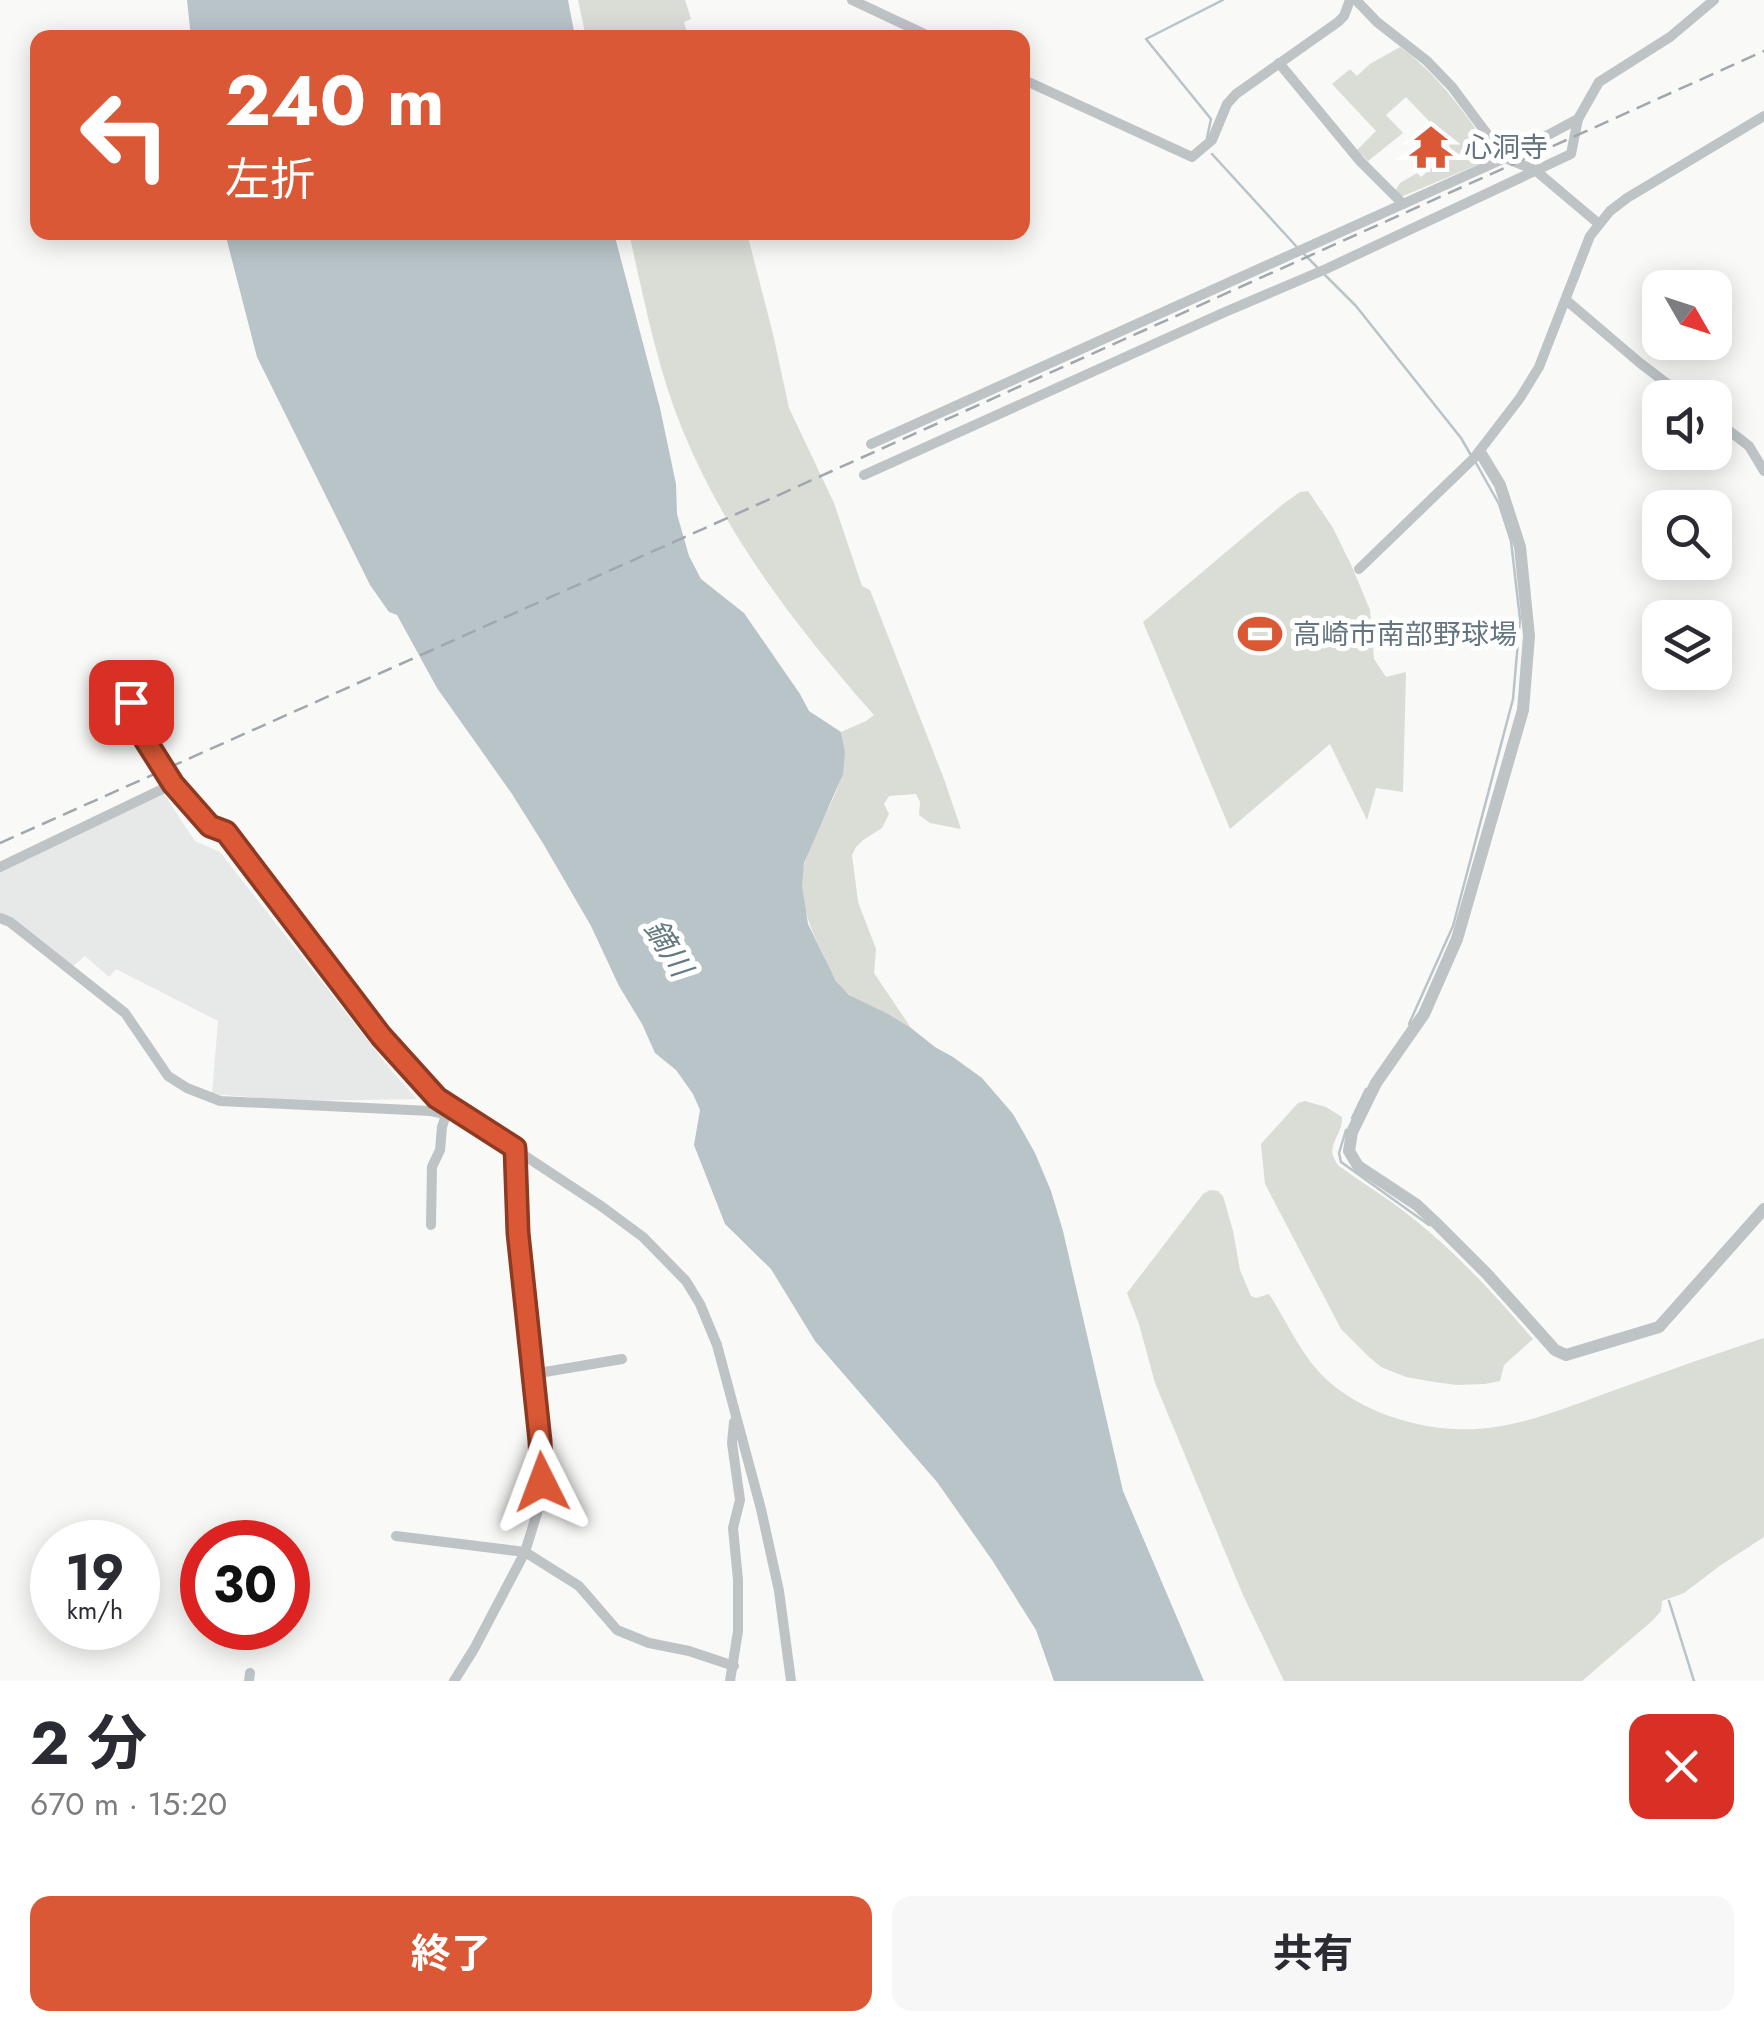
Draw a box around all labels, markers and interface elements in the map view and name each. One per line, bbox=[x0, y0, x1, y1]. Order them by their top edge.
text: 240 m bbox=[225, 50, 445, 151]
icon: left bbox=[60, 70, 190, 200]
temple icon: 心洞寺 bbox=[1407, 123, 1455, 171]
place label: 心洞寺 bbox=[1464, 127, 1548, 168]
text: 左折 bbox=[225, 147, 315, 212]
north arrow bbox=[1642, 270, 1732, 360]
map controls bbox=[1642, 270, 1732, 690]
button: sound bbox=[1642, 380, 1732, 470]
button: search bbox=[1642, 490, 1732, 580]
button: layers bbox=[1642, 600, 1732, 690]
sports icon: 高崎市南部野球場 bbox=[1236, 610, 1284, 658]
place label: 高崎市南部野球場 bbox=[1293, 614, 1517, 655]
pin bbox=[89, 660, 174, 745]
icon: arrive bbox=[104, 675, 159, 730]
water label: 鏑川 bbox=[634, 911, 704, 987]
position arrow bbox=[490, 1430, 594, 1534]
speed limit sign: 30 bbox=[180, 1520, 310, 1650]
text: 19 bbox=[66, 1536, 124, 1609]
text: km/h bbox=[67, 1592, 123, 1628]
text: 2 分 bbox=[30, 1700, 147, 1787]
button: close bbox=[1629, 1714, 1734, 1819]
text: 670 m · 15:20 bbox=[30, 1781, 227, 1827]
button: 終了 bbox=[30, 1896, 872, 2011]
button: 共有 bbox=[892, 1896, 1734, 2011]

